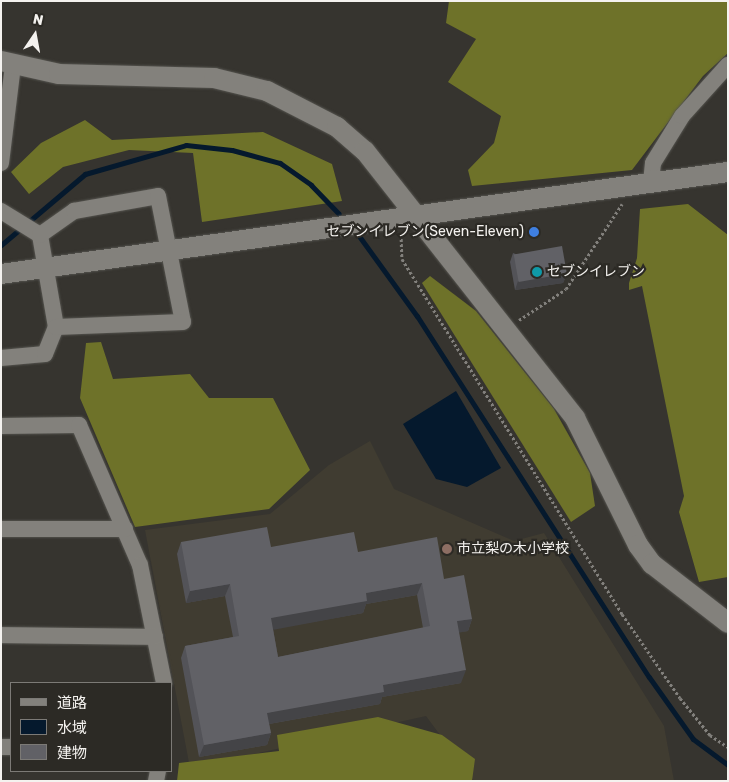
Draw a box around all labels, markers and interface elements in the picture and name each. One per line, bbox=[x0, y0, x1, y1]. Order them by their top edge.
north arrow bbox=[10, 10, 60, 60]
text: N bbox=[32, 10, 45, 29]
place label: セブンイレブン(Seven-Eleven) bbox=[327, 224, 524, 240]
marker: セブンイレブン(Seven-Eleven) bbox=[528, 226, 540, 238]
place label: セブンイレブン bbox=[547, 264, 645, 280]
marker: セブンイレブン bbox=[531, 266, 543, 278]
place label: 市立梨の木小学校 bbox=[457, 541, 569, 557]
marker: 市立梨の木小学校 bbox=[441, 543, 453, 555]
legend bbox=[10, 682, 172, 772]
text: 道路 bbox=[57, 694, 87, 712]
text: 水域 bbox=[57, 719, 87, 737]
text: 建物 bbox=[57, 744, 87, 762]

